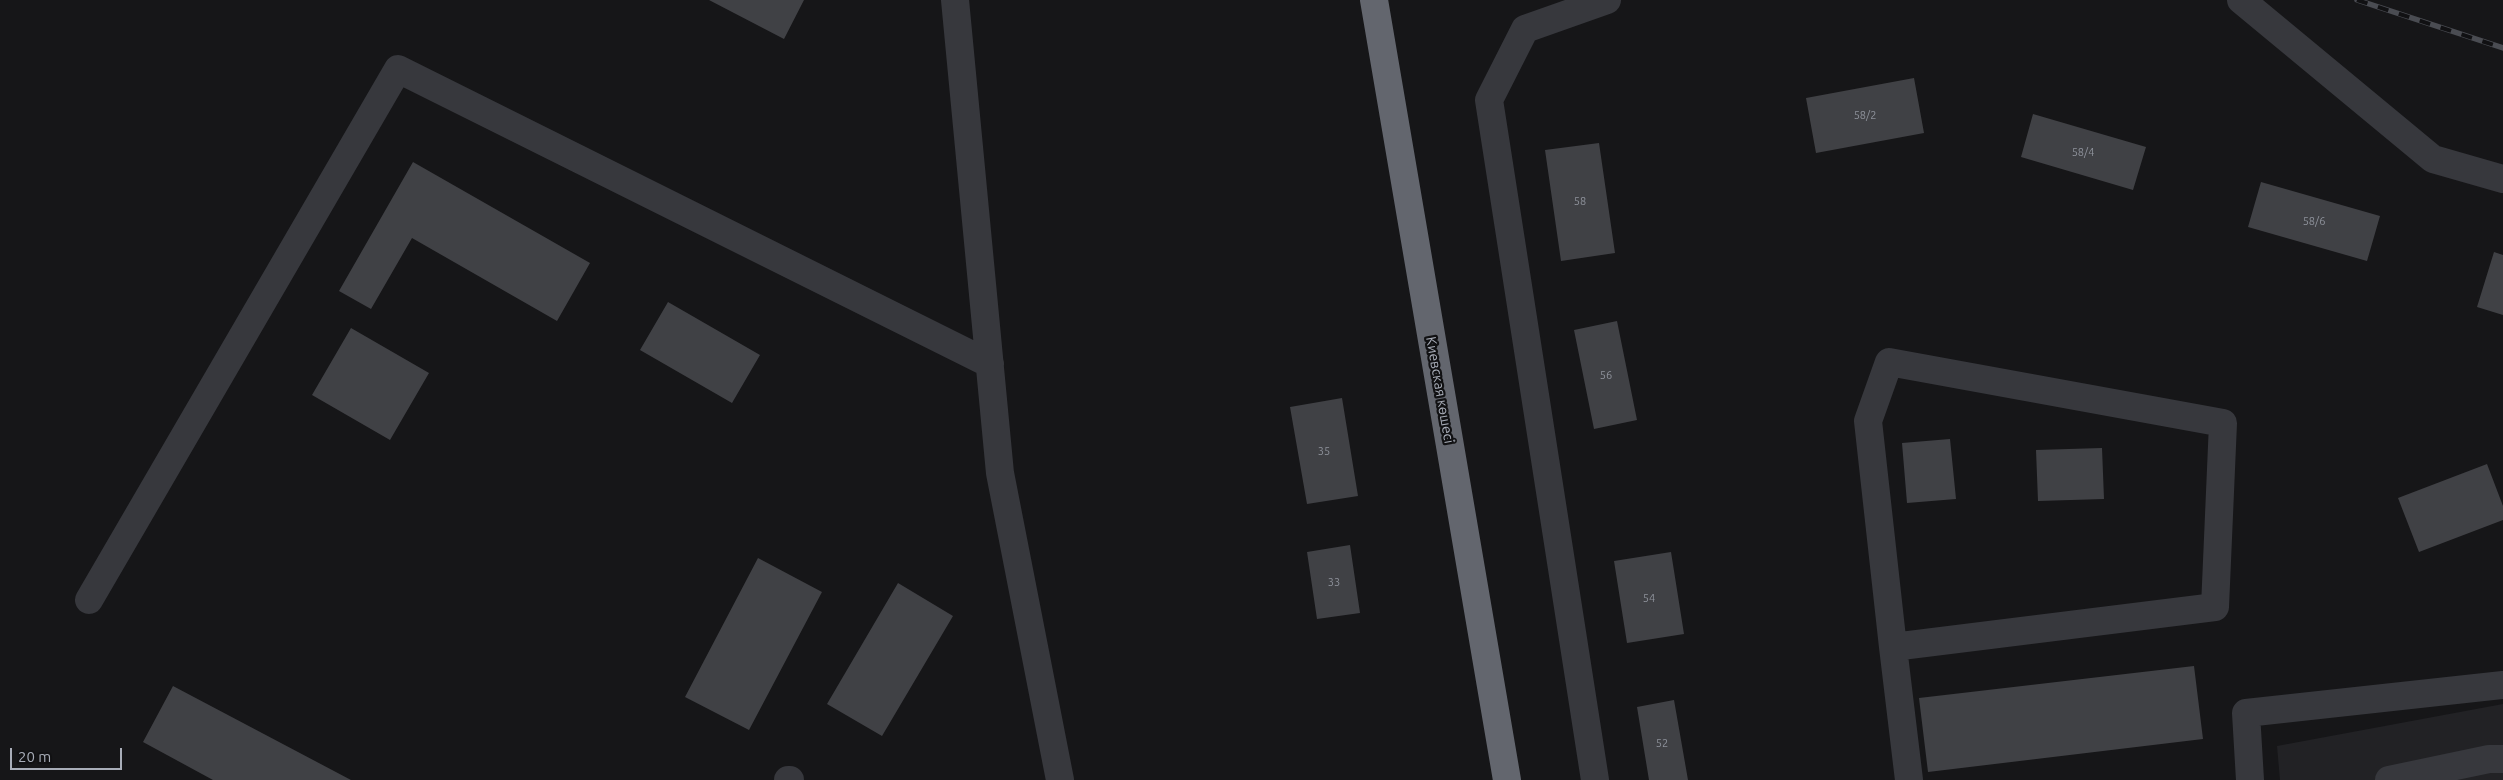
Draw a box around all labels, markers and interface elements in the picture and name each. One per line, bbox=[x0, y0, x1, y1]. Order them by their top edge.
house number: 58/2 bbox=[1854, 108, 1876, 122]
house number: 58/4 bbox=[2072, 145, 2094, 159]
house number: 58 bbox=[1574, 194, 1586, 208]
house number: 58/6 bbox=[2303, 214, 2325, 228]
street label: Киевская көшесі bbox=[1422, 335, 1458, 445]
house number: 56 bbox=[1600, 368, 1612, 382]
house number: 35 bbox=[1318, 444, 1330, 458]
house number: 33 bbox=[1328, 575, 1340, 589]
house number: 54 bbox=[1643, 591, 1655, 605]
house number: 52 bbox=[1656, 736, 1668, 750]
scale bar bbox=[12, 738, 125, 770]
text: 20 m bbox=[18, 748, 51, 765]

